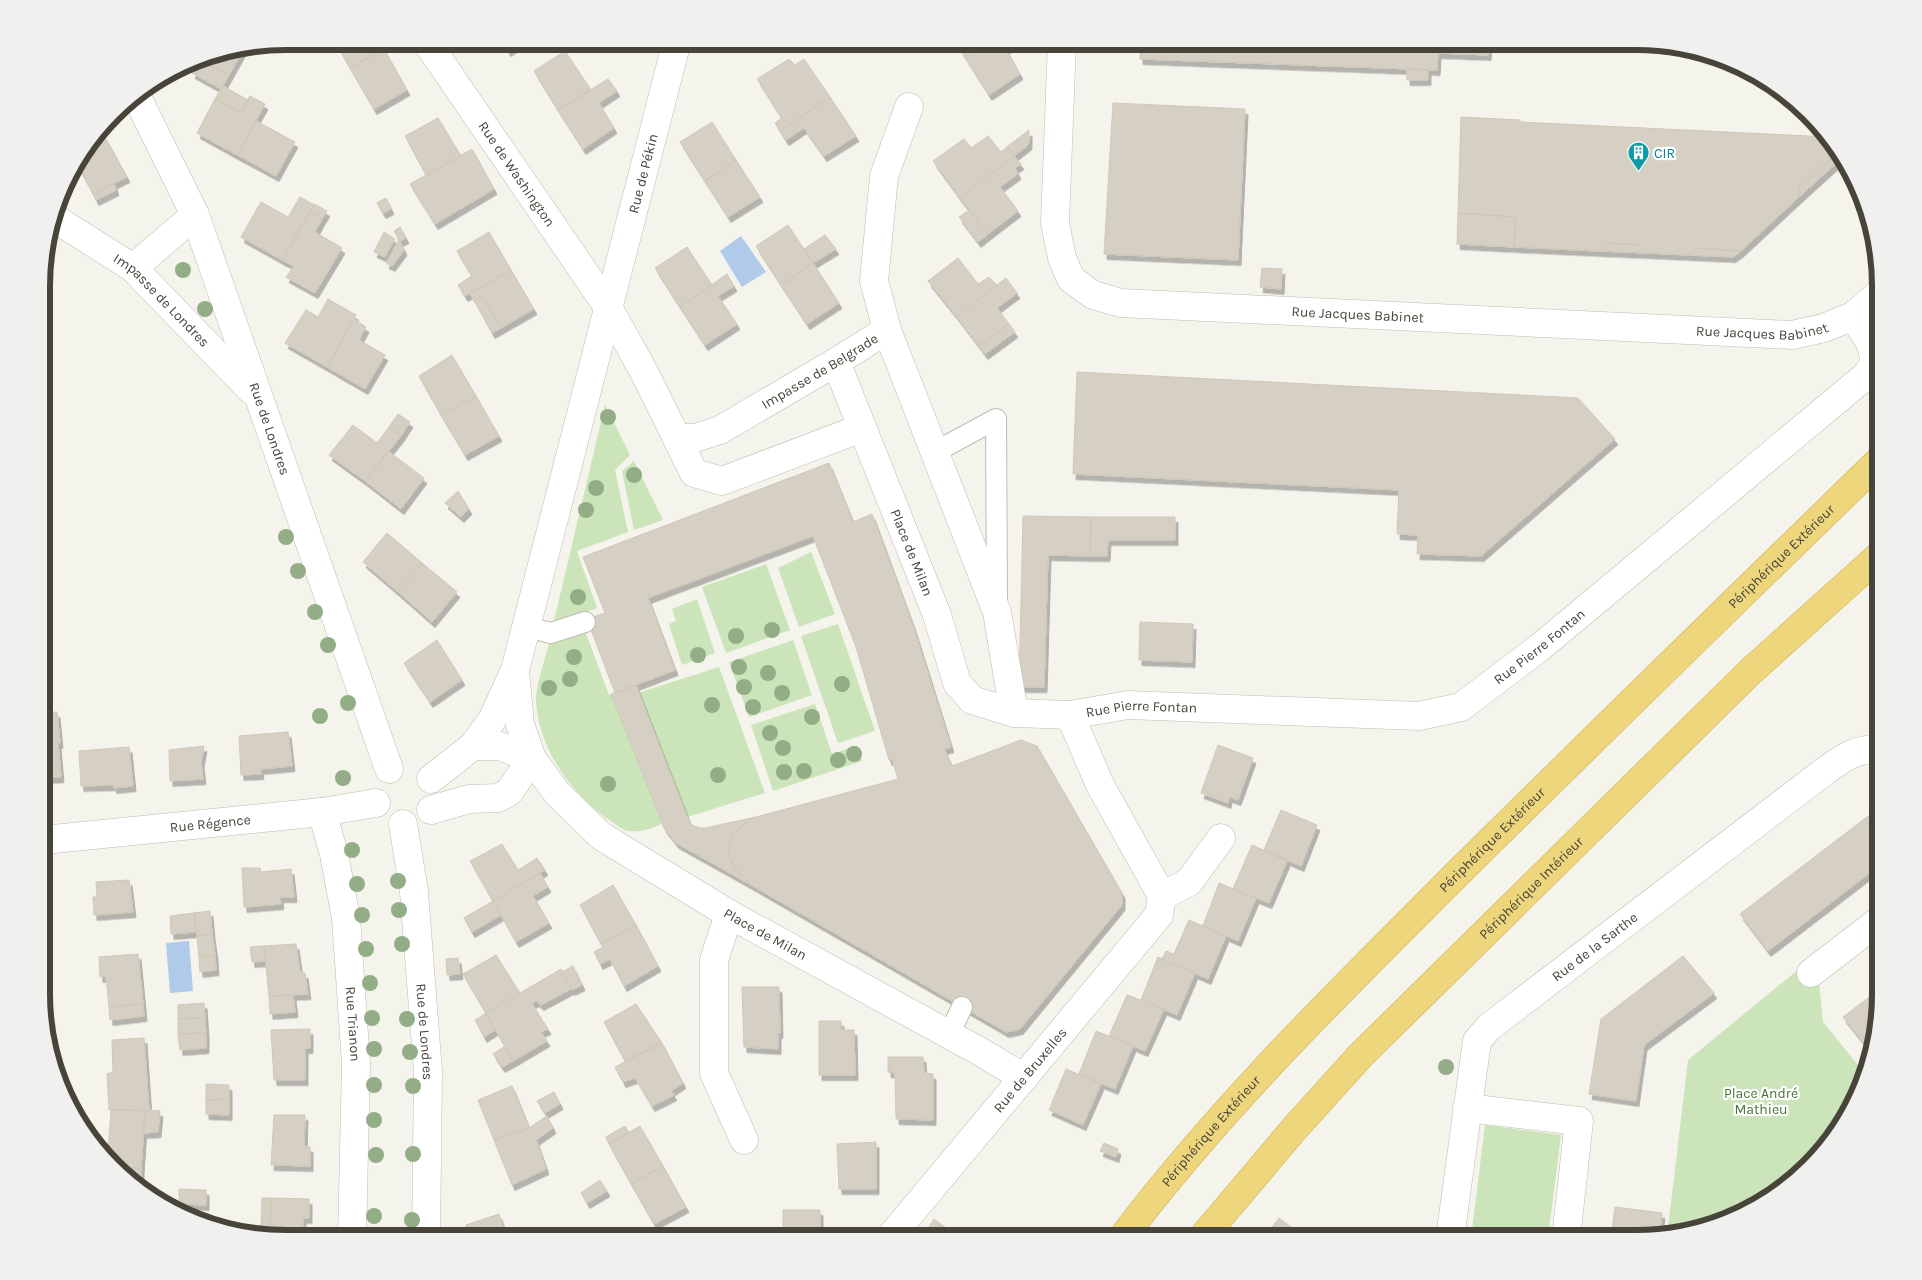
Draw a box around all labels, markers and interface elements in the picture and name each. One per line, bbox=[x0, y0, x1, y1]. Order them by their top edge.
street label: Rue de Washington bbox=[475, 118, 559, 230]
street label: Rue de Pékin bbox=[624, 132, 661, 215]
building icon: CIR bbox=[1626, 141, 1650, 172]
place label: CIR bbox=[1654, 145, 1675, 162]
street label: Impasse de Londres bbox=[110, 249, 213, 350]
street label: Rue Jacques Babinet bbox=[1291, 303, 1424, 326]
street label: Rue Jacques Babinet bbox=[1696, 319, 1831, 344]
street label: Impasse de Belgrade bbox=[758, 329, 881, 412]
street label: Rue de Londres bbox=[246, 380, 294, 477]
street label: Périphérique Extérieur bbox=[1724, 500, 1839, 612]
street label: Place de Milan bbox=[887, 506, 937, 598]
street label: Rue Pierre Fontan bbox=[1490, 605, 1588, 688]
street label: Rue Pierre Fontan bbox=[1084, 696, 1197, 721]
street label: Périphérique Extérieur bbox=[1435, 783, 1549, 896]
street label: Rue Régence bbox=[169, 811, 251, 836]
street label: Périphérique Intérieur bbox=[1475, 832, 1587, 943]
street label: Place de Milan bbox=[721, 904, 810, 964]
street label: Rue de la Sarthe bbox=[1548, 908, 1641, 985]
street label: Rue de Londres bbox=[413, 983, 437, 1080]
street label: Rue Trianon bbox=[342, 986, 364, 1062]
street label: Rue de Bruxelles bbox=[990, 1024, 1070, 1116]
street label: Périphérique Extérieur bbox=[1158, 1071, 1264, 1190]
park label: Place André Mathieu bbox=[1724, 1085, 1798, 1118]

